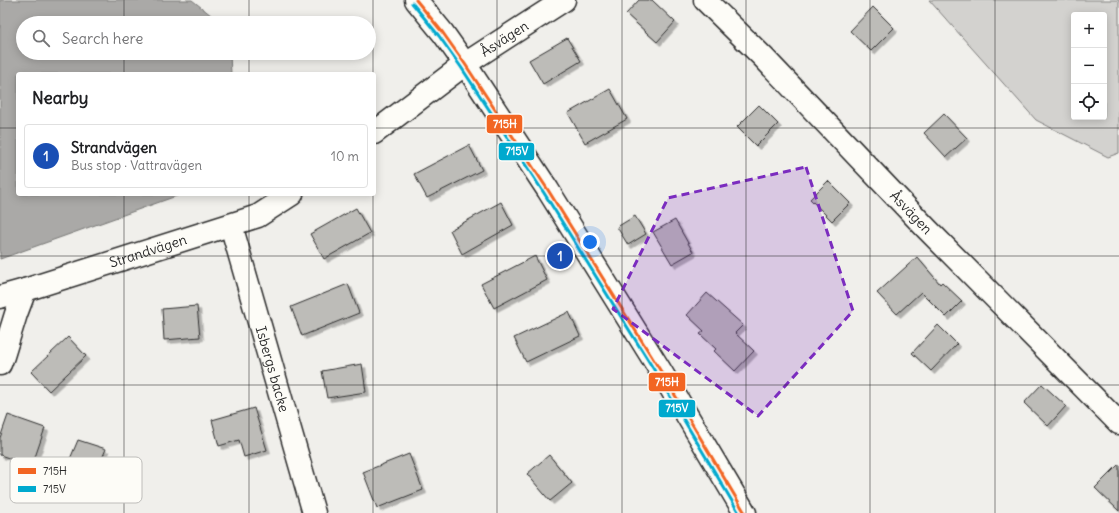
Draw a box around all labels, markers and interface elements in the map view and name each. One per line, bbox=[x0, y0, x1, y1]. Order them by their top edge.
map controls bbox=[1071, 12, 1107, 120]
button: + bbox=[1071, 12, 1107, 48]
search box bbox=[16, 16, 376, 60]
street label: Åsvägen bbox=[477, 17, 532, 61]
icon: search bbox=[30, 27, 52, 49]
text: Search here bbox=[62, 29, 143, 48]
button: − bbox=[1071, 48, 1107, 84]
button: locate bbox=[1071, 84, 1107, 120]
text: Nearby bbox=[32, 87, 88, 109]
line badge: 715H bbox=[486, 114, 523, 134]
text: 715H bbox=[493, 117, 517, 131]
text: Strandvägen bbox=[71, 138, 157, 157]
line badge: 715V bbox=[498, 142, 535, 161]
text: 715V bbox=[506, 144, 529, 158]
text: 1 bbox=[43, 148, 49, 165]
text: 10 m bbox=[331, 148, 359, 165]
text: Bus stop · Vattravägen bbox=[71, 157, 202, 174]
street label: Åsvägen bbox=[886, 187, 936, 238]
street label: Strandvägen bbox=[107, 230, 189, 272]
your location bbox=[580, 232, 600, 252]
pin: 1 bbox=[547, 241, 573, 271]
street label: Isbergs backe bbox=[252, 324, 293, 414]
line badge: 715H bbox=[648, 372, 686, 392]
text: 715H bbox=[655, 375, 679, 389]
line badge: 715V bbox=[658, 399, 696, 418]
text: 715V bbox=[666, 401, 689, 415]
legend bbox=[10, 457, 142, 503]
text: 715H bbox=[43, 464, 67, 478]
text: 715V bbox=[43, 482, 66, 496]

